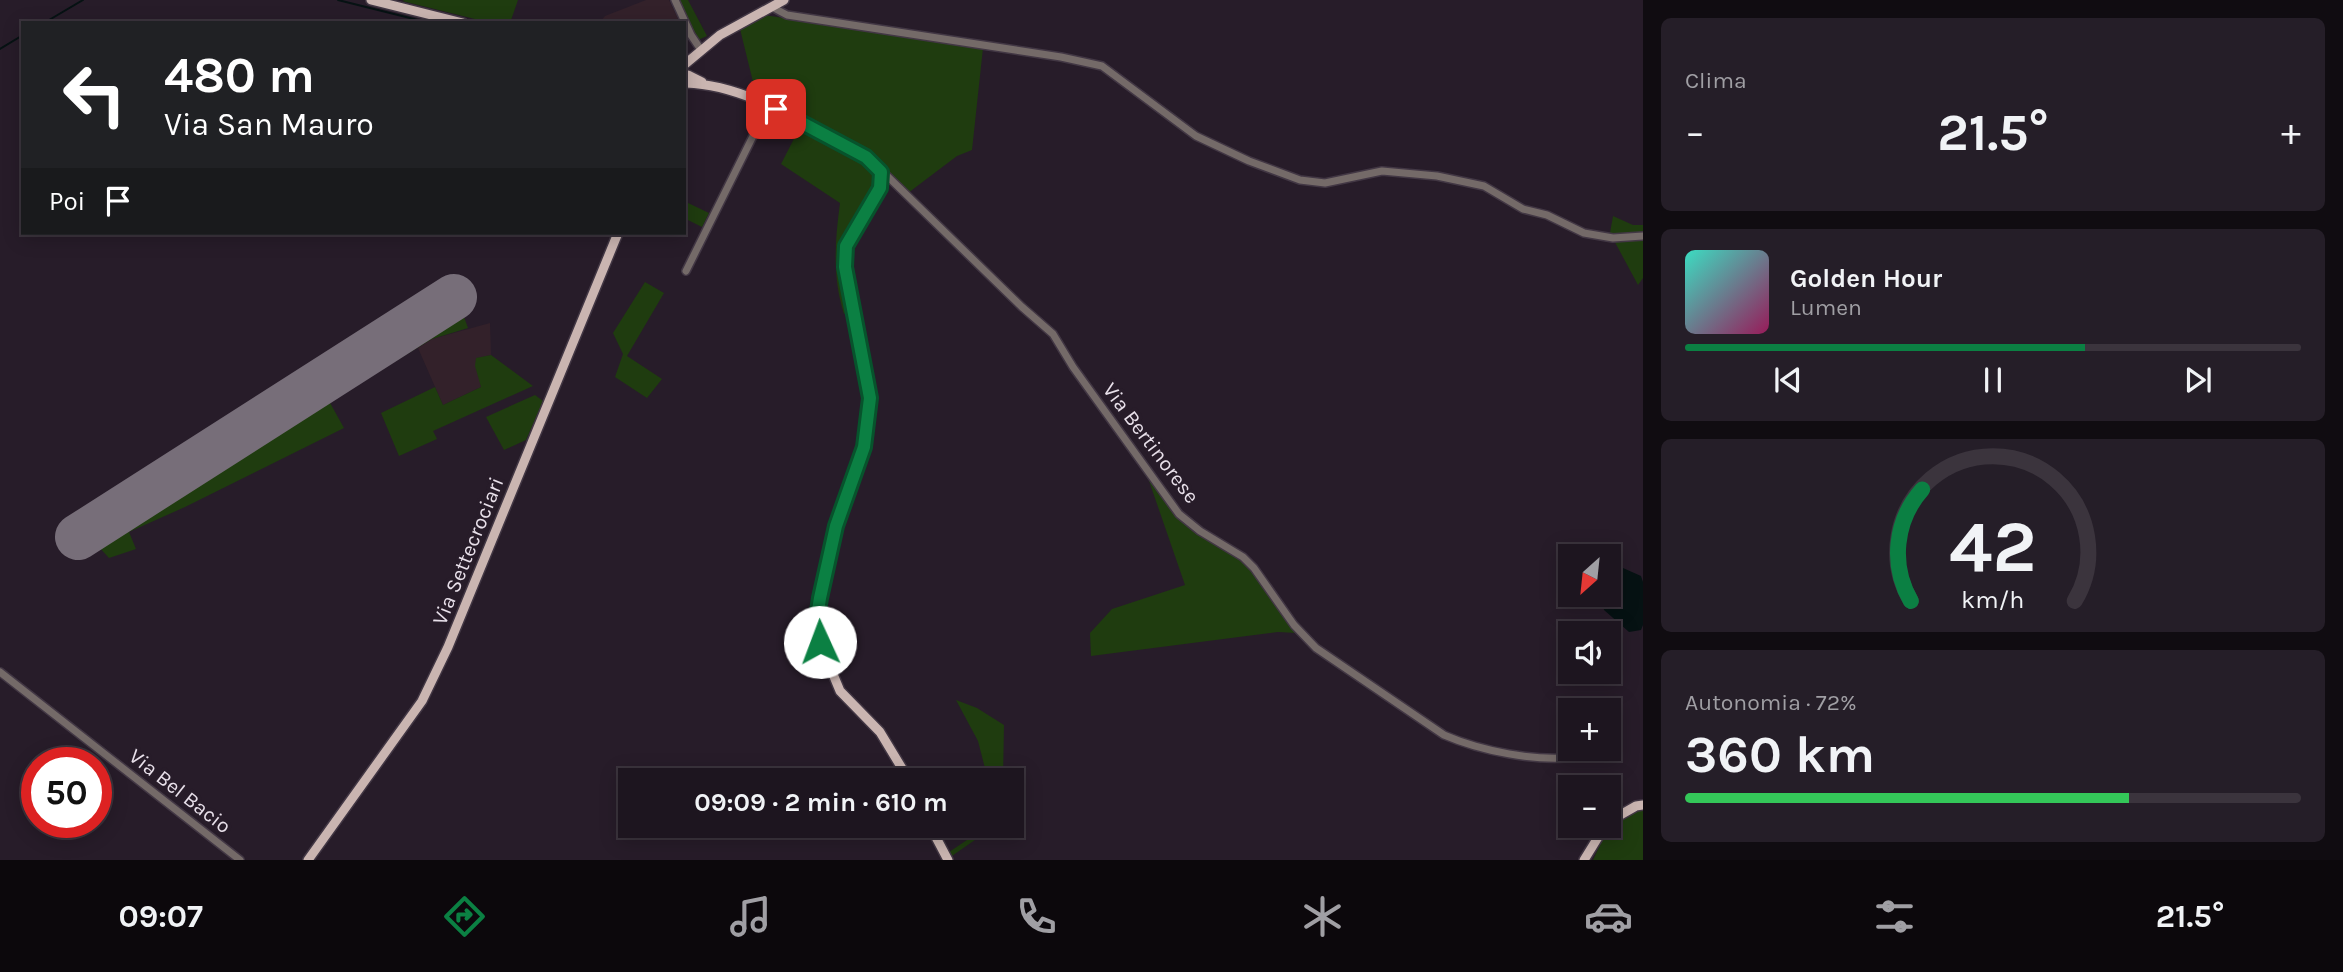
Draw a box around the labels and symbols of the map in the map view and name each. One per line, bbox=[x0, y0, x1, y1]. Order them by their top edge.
pin bbox=[746, 79, 806, 139]
street label: Via Bertinorese bbox=[1098, 378, 1204, 508]
street label: Via Settecrociari bbox=[427, 474, 509, 628]
north arrow bbox=[1558, 544, 1620, 607]
position arrow bbox=[783, 605, 857, 679]
street label: Via Bel Bacio bbox=[124, 744, 236, 838]
speed limit sign: 50 bbox=[21, 747, 112, 838]

